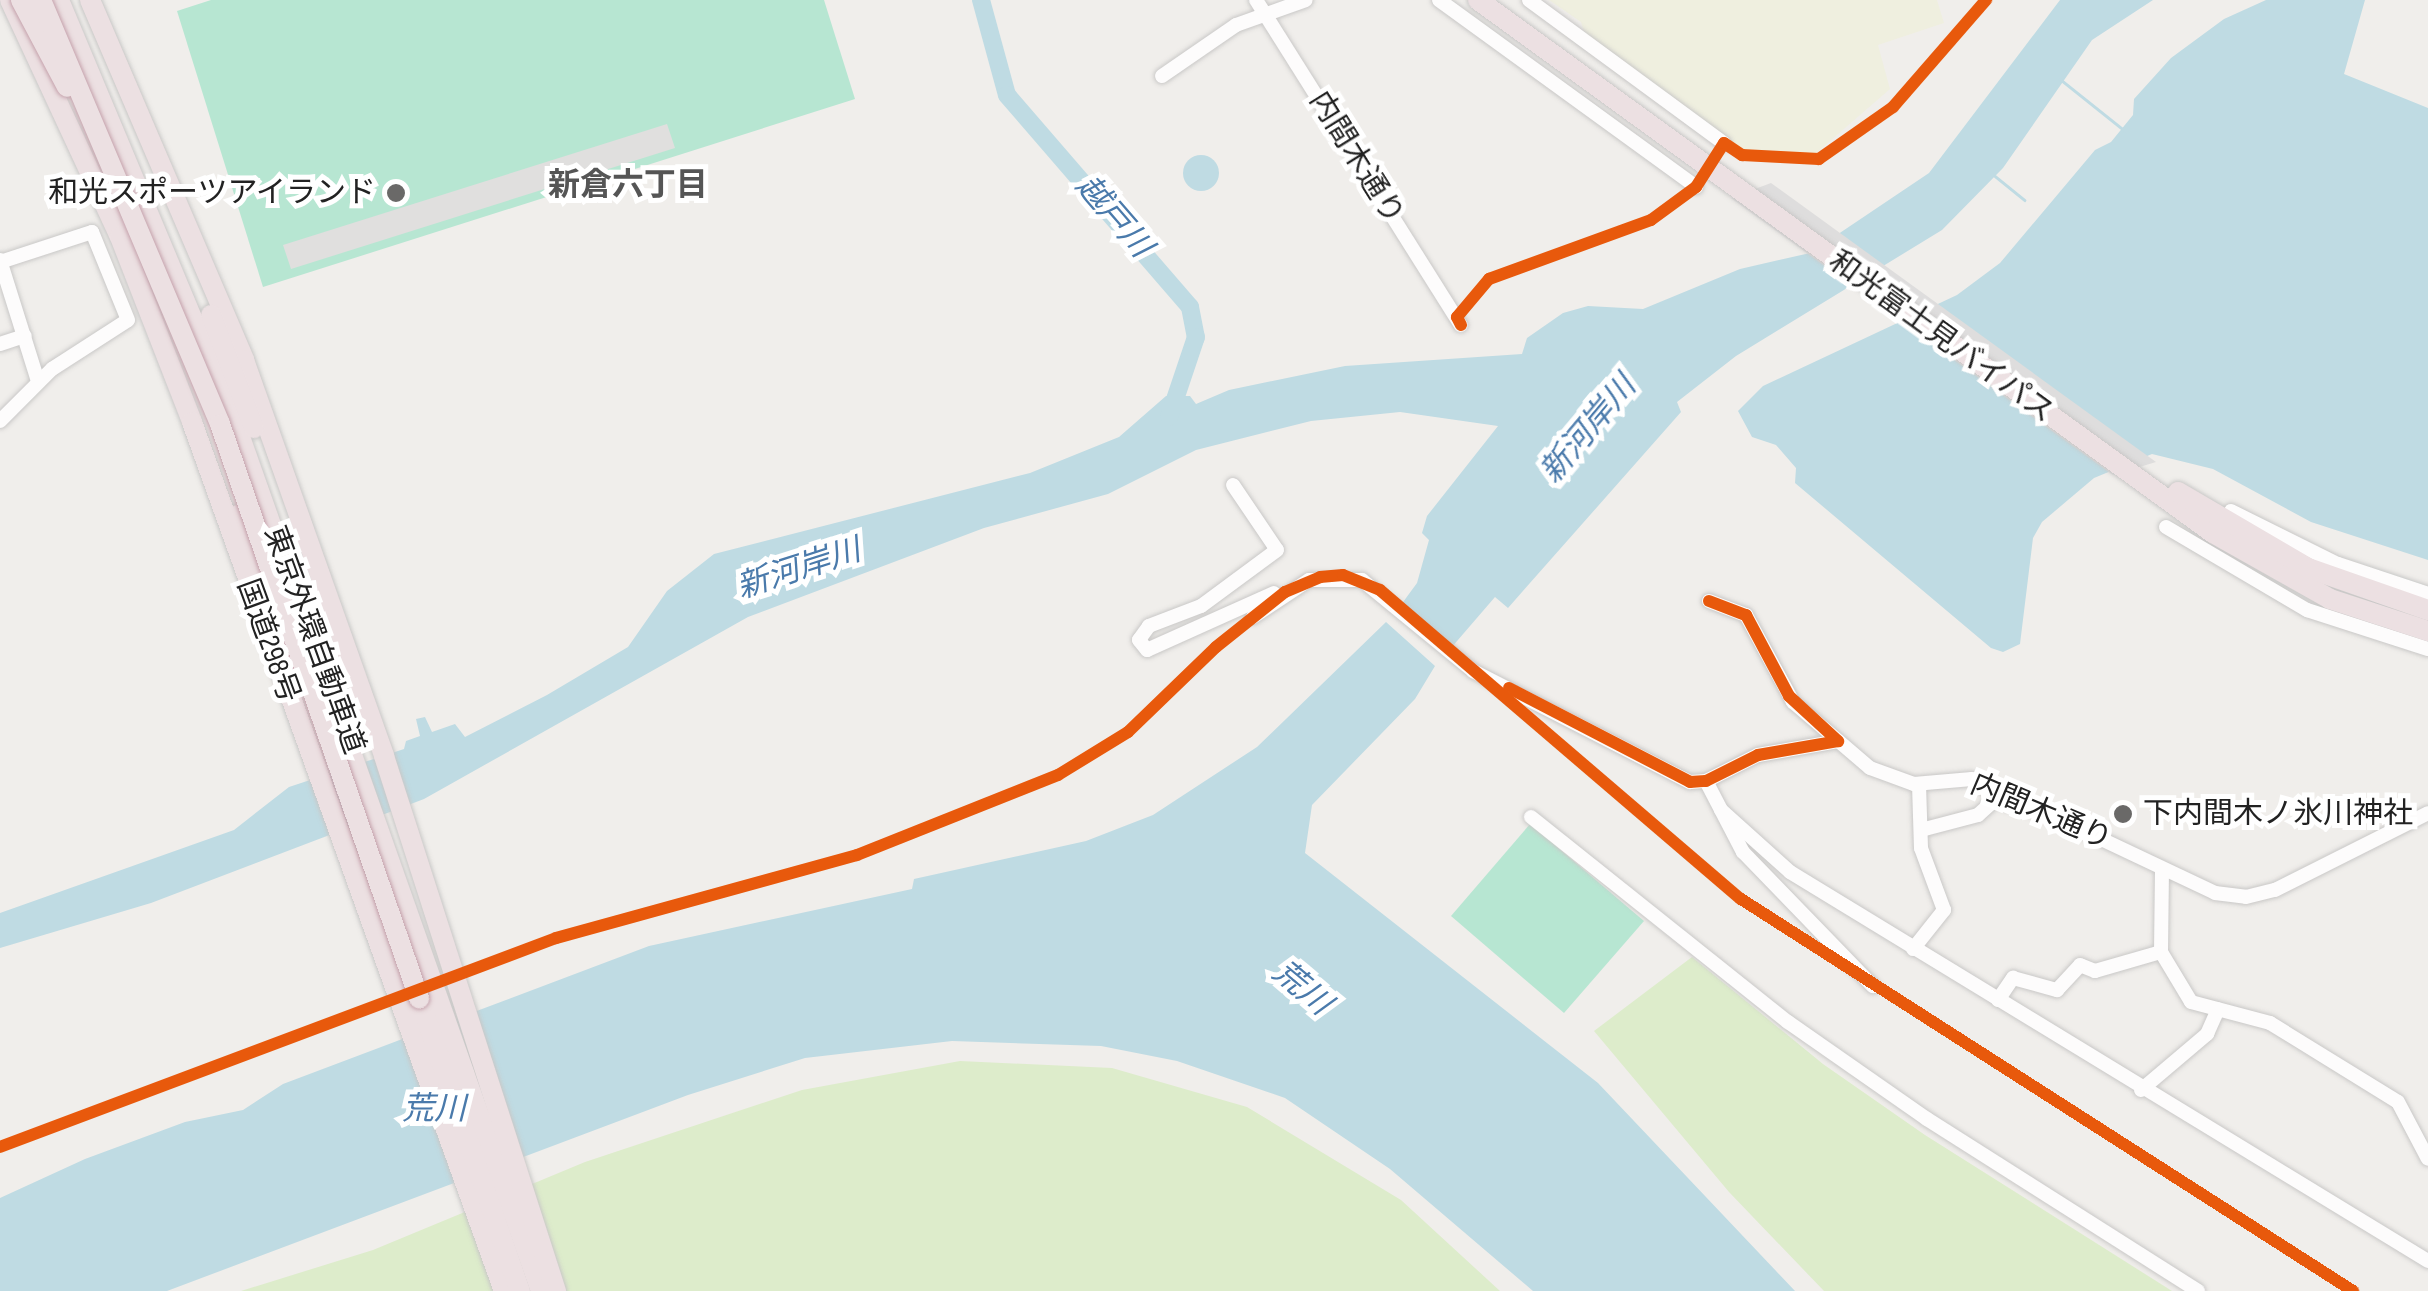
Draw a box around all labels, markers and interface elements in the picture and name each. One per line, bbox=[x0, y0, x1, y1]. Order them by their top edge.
street label: 内間木通り bbox=[1301, 85, 1411, 231]
district label: 新倉六丁目 bbox=[548, 167, 708, 205]
water label: 越戸川 bbox=[1067, 168, 1159, 266]
place label: 和光スポーツアイランド bbox=[46, 175, 376, 211]
marker: 和光スポーツアイランド bbox=[385, 182, 407, 204]
street label: 和光富士見バイパス bbox=[1821, 243, 2061, 431]
water label: 新河岸川 bbox=[1533, 369, 1645, 491]
street label: 東京外環自動車道 bbox=[256, 521, 372, 759]
water label: 新河岸川 bbox=[732, 532, 866, 608]
street label: 国道298号 bbox=[229, 574, 307, 708]
street label: 内間木通り bbox=[1965, 766, 2117, 858]
place label: 下内間木ノ氷川神社 bbox=[2143, 796, 2413, 832]
marker: 下内間木ノ氷川神社 bbox=[2112, 803, 2134, 825]
water label: 荒川 bbox=[1264, 954, 1338, 1024]
water label: 荒川 bbox=[402, 1091, 466, 1129]

